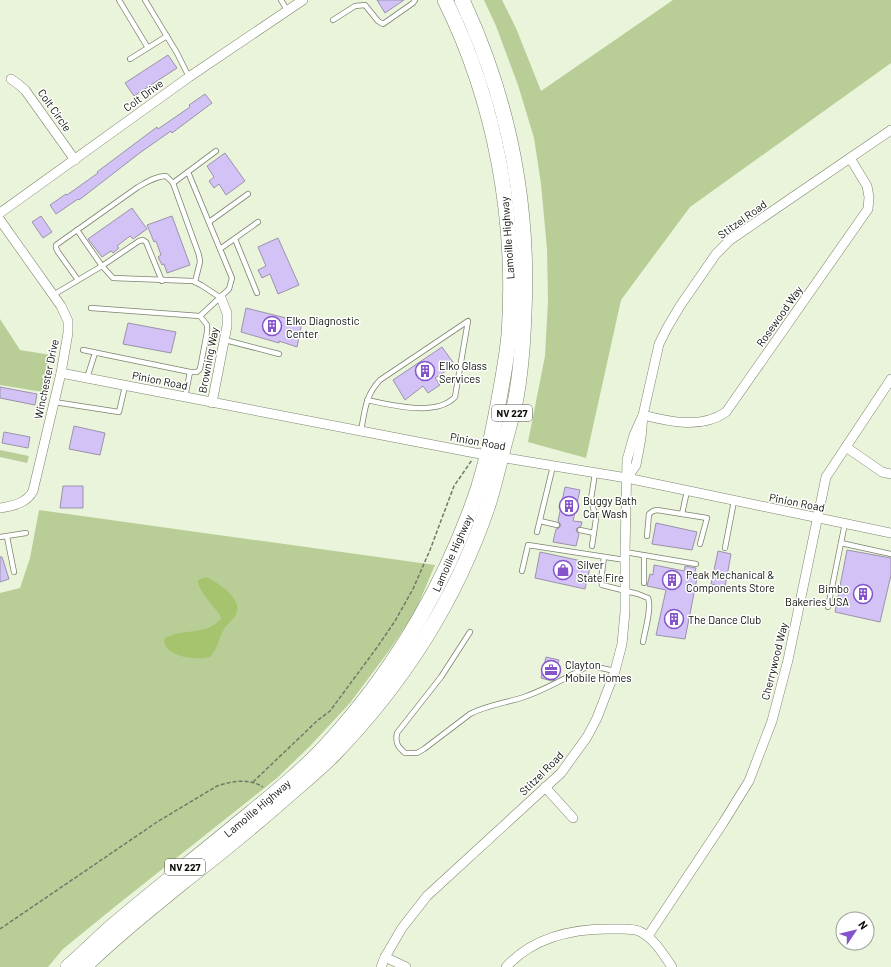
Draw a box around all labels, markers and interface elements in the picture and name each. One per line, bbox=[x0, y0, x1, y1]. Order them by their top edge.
street label: Colt Drive bbox=[121, 76, 165, 114]
street label: Colt Circle bbox=[36, 86, 74, 134]
street label: Lamoille Highway bbox=[498, 196, 516, 280]
street label: Stitzel Road bbox=[715, 197, 769, 241]
street label: Rosewood Way bbox=[753, 283, 805, 349]
place label: Elko Diagnostic Center bbox=[286, 314, 360, 340]
building icon: Elko Diagnostic Center bbox=[261, 315, 283, 337]
street label: Browning Way bbox=[195, 326, 221, 394]
street label: Winchester Drive bbox=[31, 338, 61, 420]
place label: Elko Glass Services bbox=[439, 359, 487, 385]
building icon: Elko Glass Services bbox=[414, 360, 436, 382]
street label: Pinion Road bbox=[131, 368, 189, 392]
road number: NV 227 bbox=[492, 405, 532, 421]
street label: Pinion Road bbox=[449, 430, 507, 452]
street label: Pinion Road bbox=[768, 490, 826, 514]
place label: Buggy Bath Car Wash bbox=[583, 494, 637, 520]
building icon: Buggy Bath Car Wash bbox=[558, 495, 580, 517]
street label: Lamoille Highway bbox=[429, 512, 475, 594]
place label: Silver State Fire bbox=[577, 558, 624, 584]
shop icon: Silver State Fire bbox=[552, 559, 574, 581]
place label: Peak Mechanical & Components Store bbox=[686, 568, 775, 594]
building icon: Peak Mechanical & Components Store bbox=[661, 569, 683, 591]
place label: Bimbo Bakeries USA bbox=[785, 582, 849, 608]
building icon: Bimbo Bakeries USA bbox=[852, 583, 874, 605]
building icon: The Dance Club bbox=[663, 608, 685, 630]
place label: The Dance Club bbox=[688, 613, 761, 626]
street label: Cherrywood Way bbox=[758, 621, 790, 701]
place label: Clayton Mobile Homes bbox=[565, 658, 632, 684]
office icon: Clayton Mobile Homes bbox=[540, 659, 562, 681]
street label: Stitzel Road bbox=[516, 748, 566, 798]
street label: Lamoille Highway bbox=[221, 776, 293, 840]
road number: NV 227 bbox=[165, 859, 205, 875]
north arrow bbox=[835, 911, 875, 951]
text: N bbox=[856, 918, 871, 932]

